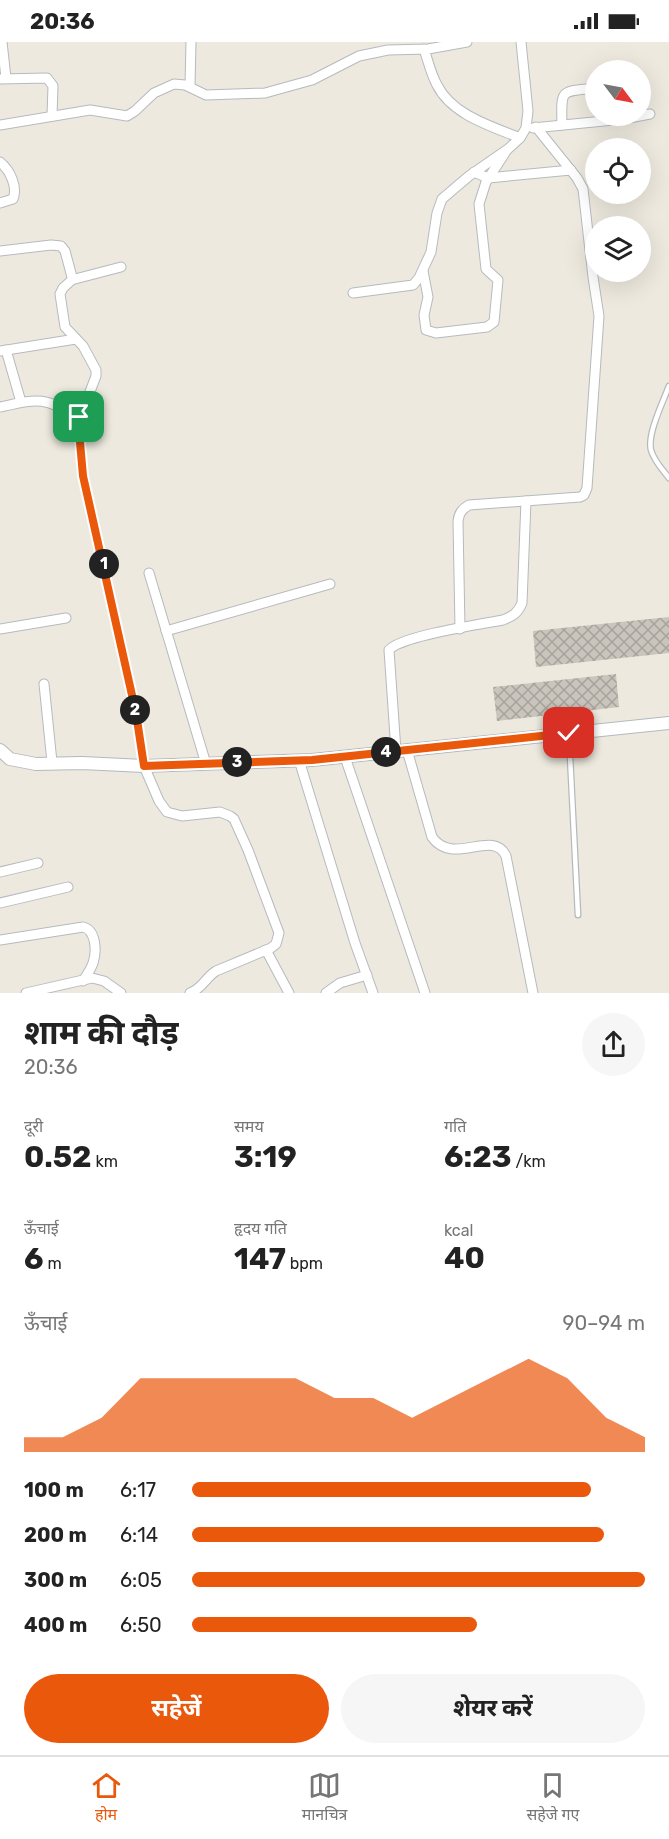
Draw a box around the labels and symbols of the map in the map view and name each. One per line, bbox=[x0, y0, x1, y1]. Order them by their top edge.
north arrow bbox=[585, 60, 651, 126]
pin bbox=[53, 391, 104, 442]
pin: 1 bbox=[89, 549, 119, 579]
pin: 2 bbox=[120, 695, 150, 725]
pin bbox=[543, 707, 594, 758]
pin: 4 bbox=[371, 737, 401, 767]
pin: 3 bbox=[222, 747, 252, 777]

